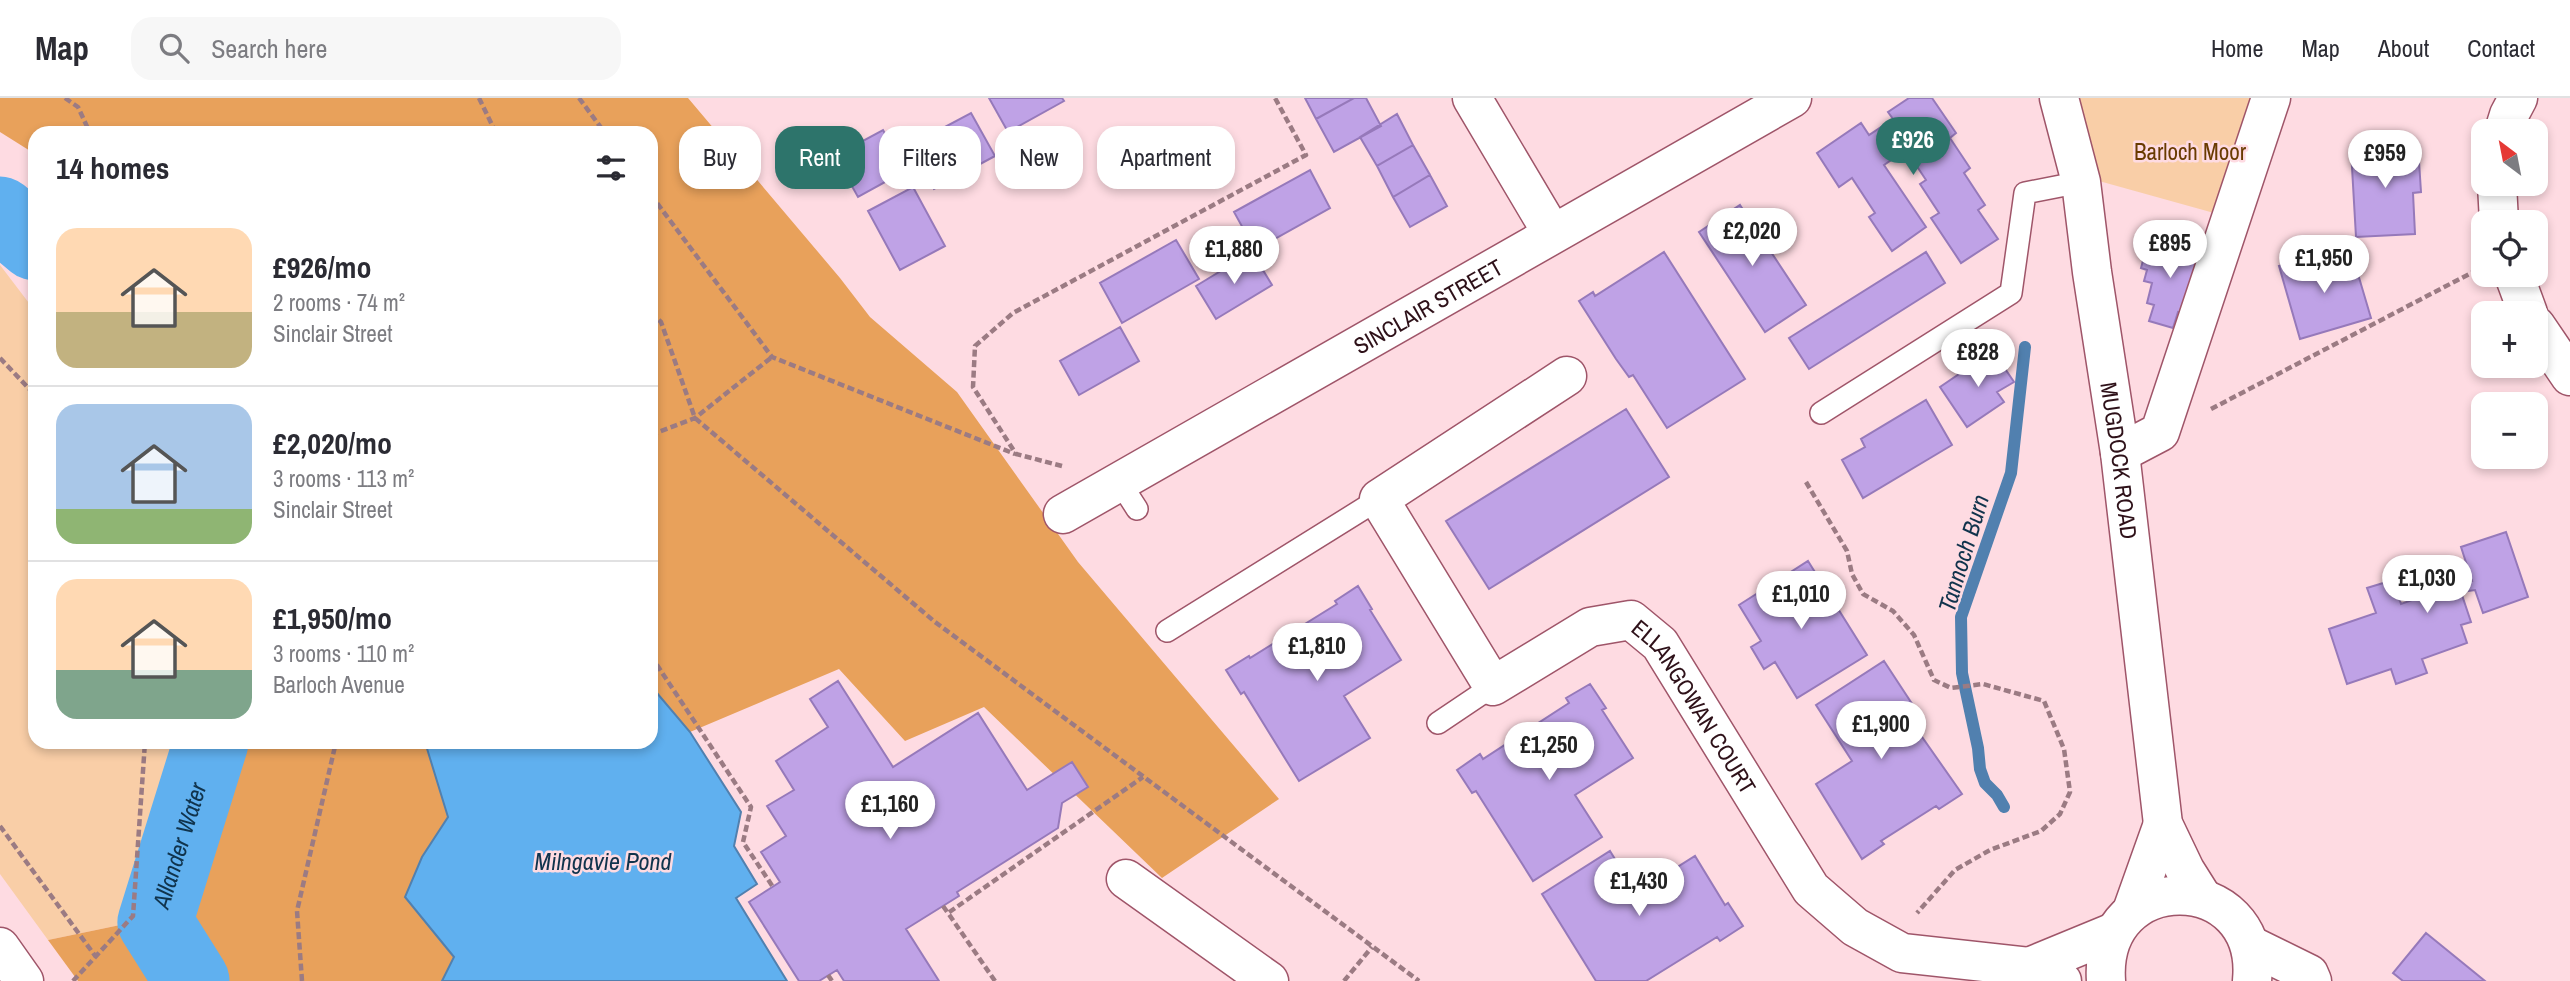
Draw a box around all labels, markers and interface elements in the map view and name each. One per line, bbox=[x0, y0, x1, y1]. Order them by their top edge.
search box bbox=[131, 17, 621, 80]
text: Map bbox=[35, 26, 89, 70]
icon: search bbox=[155, 29, 193, 67]
text: Search here bbox=[211, 31, 327, 66]
text: Home bbox=[2211, 32, 2263, 64]
text: Map bbox=[2301, 32, 2340, 64]
text: About bbox=[2378, 32, 2429, 64]
text: Contact bbox=[2467, 32, 2535, 64]
pin: £926 bbox=[1872, 118, 1954, 177]
north arrow bbox=[2471, 119, 2548, 196]
map controls bbox=[2471, 119, 2548, 469]
text: £926 bbox=[1892, 124, 1934, 155]
chip: Buy bbox=[679, 126, 761, 189]
chip: Rent bbox=[775, 126, 865, 189]
chip: Filters bbox=[879, 126, 981, 189]
chip: New bbox=[995, 126, 1083, 189]
chip: Apartment bbox=[1097, 126, 1235, 189]
pin: £959 bbox=[2344, 130, 2426, 190]
park label: Barloch Moor bbox=[2134, 136, 2247, 167]
text: £959 bbox=[2364, 137, 2406, 168]
text: 14 homes bbox=[56, 148, 170, 188]
icon: filters bbox=[592, 149, 630, 187]
pin: £2,020 bbox=[1695, 208, 1809, 268]
button: locate bbox=[2471, 210, 2548, 287]
text: £2,020 bbox=[1723, 215, 1781, 246]
pin: £895 bbox=[2129, 220, 2211, 280]
pin: £1,880 bbox=[1177, 226, 1291, 286]
text: £895 bbox=[2149, 227, 2191, 258]
text: £1,880 bbox=[1205, 233, 1263, 264]
pin: £1,950 bbox=[2267, 236, 2381, 295]
text: £1,950 bbox=[2295, 242, 2353, 273]
text: £926/mo bbox=[273, 247, 371, 287]
street label: SINCLAIR STREET bbox=[1348, 251, 1508, 361]
icon: home bbox=[112, 256, 196, 340]
text: 2 rooms · 74 m² bbox=[273, 287, 405, 318]
button: + bbox=[2471, 301, 2548, 378]
text: Sinclair Street bbox=[273, 318, 393, 349]
pin: £828 bbox=[1937, 330, 2019, 389]
text: £828 bbox=[1957, 336, 1999, 367]
street label: MUGDOCK ROAD bbox=[2094, 380, 2145, 541]
button: − bbox=[2471, 392, 2548, 469]
text: £2,020/mo bbox=[273, 423, 392, 463]
icon: home bbox=[112, 432, 196, 516]
text: 3 rooms · 113 m² bbox=[273, 463, 414, 494]
water label: Tannoch Burn bbox=[1930, 490, 1996, 616]
text: Sinclair Street bbox=[273, 494, 393, 525]
pin: £1,030 bbox=[2370, 556, 2484, 615]
text: £1,030 bbox=[2398, 562, 2456, 593]
pin: £1,010 bbox=[1744, 572, 1858, 631]
text: £1,010 bbox=[1772, 578, 1830, 609]
text: £1,950/mo bbox=[273, 598, 392, 638]
icon: home bbox=[112, 607, 196, 691]
street label: ELLANGOWAN COURT bbox=[1626, 612, 1764, 800]
pin: £1,810 bbox=[1260, 624, 1374, 683]
text: £1,810 bbox=[1288, 630, 1346, 661]
text: 3 rooms · 110 m² bbox=[273, 638, 414, 669]
text: Barloch Avenue bbox=[273, 669, 405, 700]
pin: £1,900 bbox=[1824, 702, 1938, 761]
text: £1,900 bbox=[1852, 708, 1910, 739]
pin: £1,250 bbox=[1492, 722, 1606, 782]
text: £1,250 bbox=[1520, 729, 1578, 760]
water label: Allander Water bbox=[144, 777, 214, 913]
pin: £1,160 bbox=[833, 782, 947, 841]
text: £1,160 bbox=[861, 788, 919, 819]
water label: Milngavie Pond bbox=[535, 845, 672, 877]
pin: £1,430 bbox=[1582, 858, 1696, 918]
text: £1,430 bbox=[1610, 865, 1668, 896]

